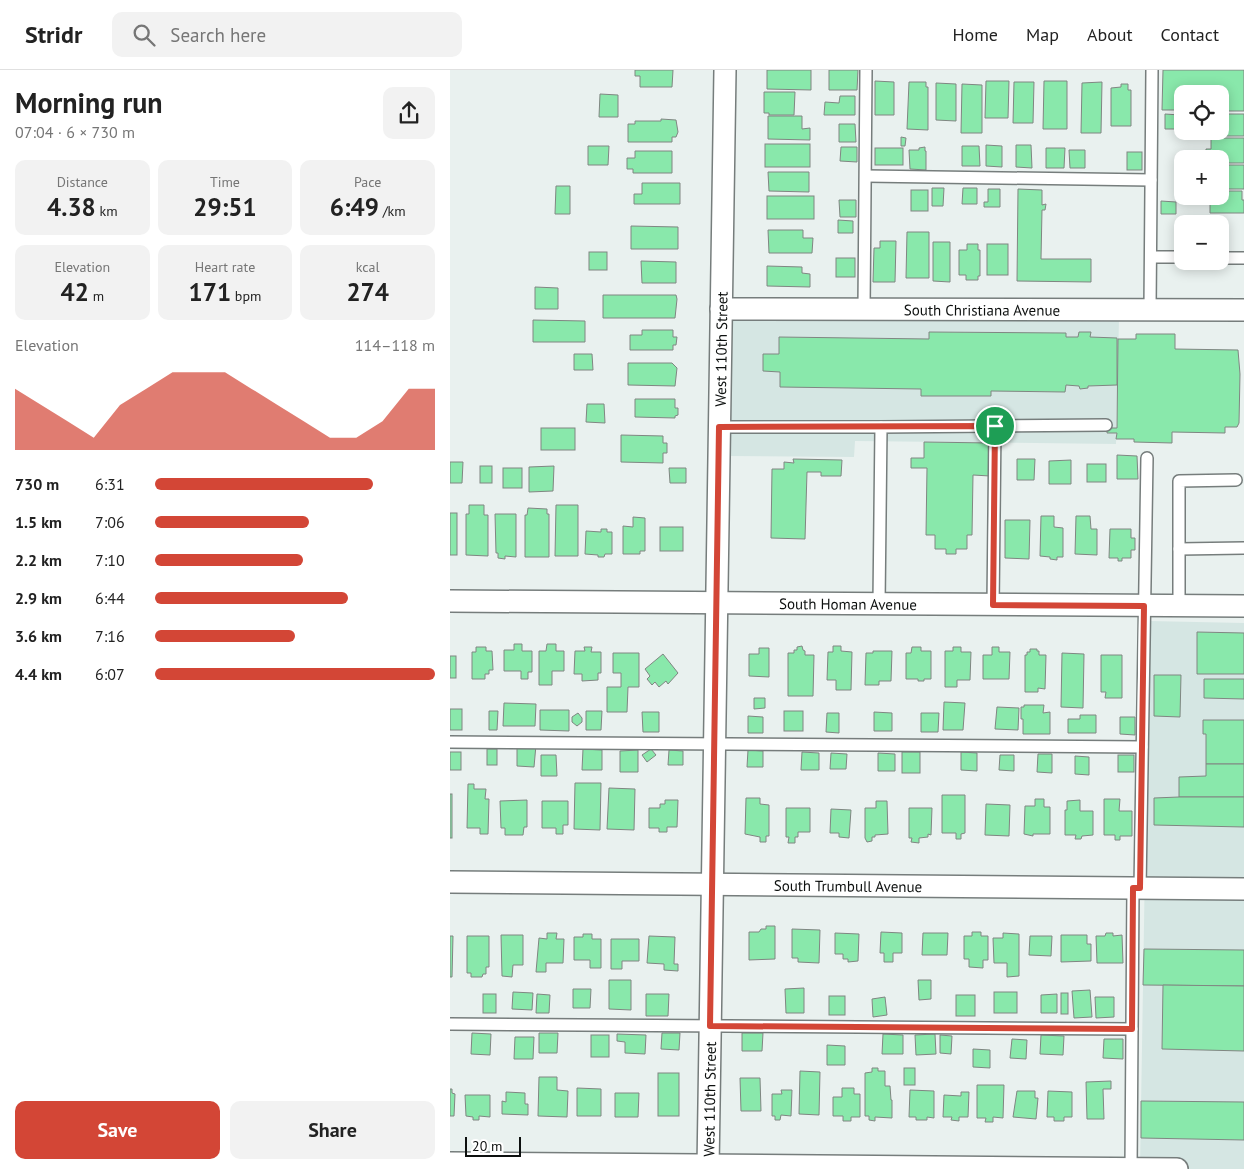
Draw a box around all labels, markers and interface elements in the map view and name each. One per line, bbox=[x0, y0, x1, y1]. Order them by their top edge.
search box bbox=[112, 12, 462, 57]
text: Stridr bbox=[25, 19, 82, 50]
icon: search bbox=[130, 21, 158, 49]
text: Search here bbox=[170, 23, 266, 47]
text: Home bbox=[952, 23, 998, 46]
text: Map bbox=[1026, 23, 1059, 46]
text: About bbox=[1087, 23, 1133, 46]
text: Contact bbox=[1161, 23, 1219, 46]
text: Morning run bbox=[15, 84, 163, 121]
map controls bbox=[1174, 85, 1229, 270]
button: locate bbox=[1174, 85, 1229, 140]
button: share bbox=[383, 87, 435, 139]
text: 07:04 · 6 × 730 m bbox=[15, 122, 135, 142]
button: + bbox=[1174, 150, 1229, 205]
text: Distance bbox=[57, 173, 108, 191]
text: Time bbox=[210, 173, 240, 191]
text: Pace bbox=[354, 173, 381, 191]
text: 4.38 bbox=[47, 191, 96, 223]
text: 29:51 bbox=[193, 191, 257, 223]
text: 6:49 bbox=[330, 191, 379, 223]
text: km bbox=[96, 202, 118, 220]
text: /km bbox=[379, 202, 406, 220]
button: − bbox=[1174, 215, 1229, 270]
text: Elevation bbox=[54, 258, 110, 276]
text: Heart rate bbox=[195, 258, 255, 276]
text: kcal bbox=[356, 258, 380, 276]
text: 42 bbox=[61, 276, 89, 308]
text: 171 bbox=[189, 276, 231, 308]
text: 274 bbox=[346, 276, 389, 308]
text: m bbox=[89, 287, 104, 305]
text: bpm bbox=[231, 287, 261, 305]
street label: West 110th Street bbox=[710, 291, 731, 407]
street label: South Christiana Avenue bbox=[904, 300, 1060, 319]
text: Elevation bbox=[15, 335, 79, 355]
text: 114–118 m bbox=[355, 335, 435, 355]
pin bbox=[974, 405, 1016, 447]
icon: arrive bbox=[981, 412, 1009, 440]
text: 730 m bbox=[15, 474, 59, 494]
text: 6:31 bbox=[95, 474, 125, 494]
text: 1.5 km bbox=[15, 512, 62, 532]
text: 7:06 bbox=[95, 512, 125, 532]
text: 2.2 km bbox=[15, 550, 62, 570]
text: 7:10 bbox=[95, 550, 125, 570]
text: 2.9 km bbox=[15, 588, 62, 608]
text: 6:44 bbox=[95, 588, 125, 608]
street label: South Homan Avenue bbox=[779, 594, 917, 613]
text: 3.6 km bbox=[15, 626, 62, 646]
text: 7:16 bbox=[95, 626, 125, 646]
text: 4.4 km bbox=[15, 664, 62, 684]
text: 6:07 bbox=[95, 664, 125, 684]
street label: South Trumbull Avenue bbox=[774, 875, 922, 896]
street label: West 110th Street bbox=[699, 1041, 719, 1157]
button: Save bbox=[15, 1101, 220, 1159]
button: Share bbox=[230, 1101, 435, 1159]
scale bar bbox=[465, 1134, 521, 1157]
text: 20 m bbox=[472, 1137, 502, 1155]

